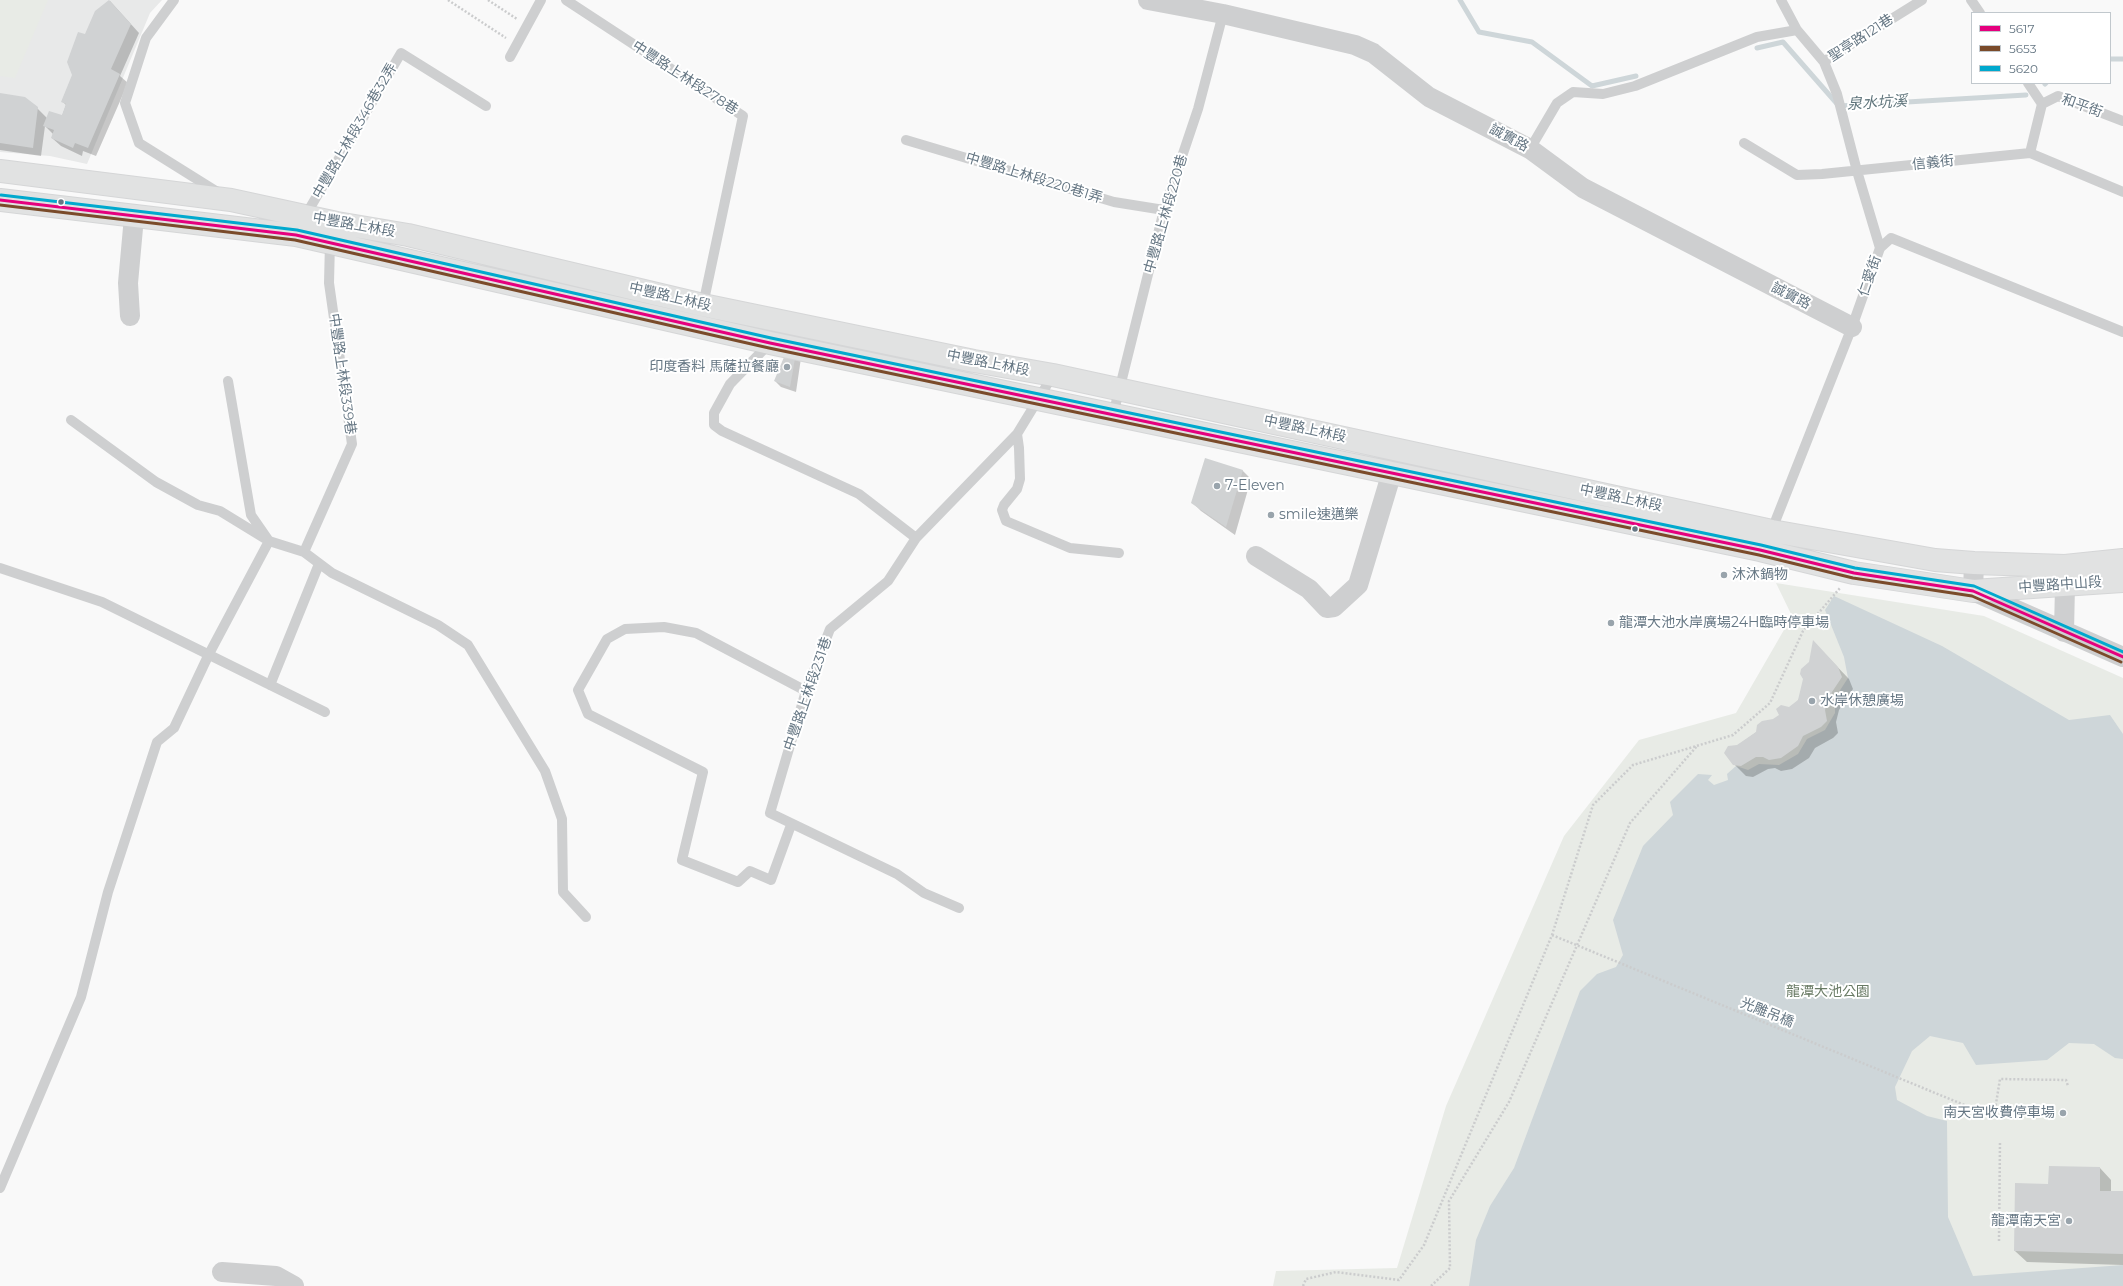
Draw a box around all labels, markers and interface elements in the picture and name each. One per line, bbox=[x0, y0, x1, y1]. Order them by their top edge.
street label: 聖亭路121巷 bbox=[1825, 11, 1897, 65]
legend bbox=[1971, 12, 2111, 84]
text: 5617 bbox=[2009, 21, 2035, 36]
street label: 中豐路上林段278巷 bbox=[629, 38, 741, 118]
text: 5653 bbox=[2009, 41, 2037, 56]
street label: 中豐路上林段346巷32弄 bbox=[309, 60, 401, 202]
text: 5620 bbox=[2009, 61, 2038, 76]
street label: 和平街 bbox=[2059, 91, 2105, 121]
water label: 泉水坑溪 bbox=[1847, 92, 1907, 114]
street label: 誠實路 bbox=[1487, 121, 1531, 155]
street label: 中豐路上林段220巷1弄 bbox=[964, 149, 1104, 207]
street label: 中豐路上林段220巷 bbox=[1141, 152, 1191, 276]
street label: 信義街 bbox=[1911, 152, 1955, 174]
unlabelled marker bbox=[56, 197, 66, 207]
street label: 中豐路上林段 bbox=[311, 209, 397, 241]
street label: 仁愛街 bbox=[1855, 253, 1885, 299]
street label: 中豐路上林段 bbox=[627, 279, 713, 315]
street label: 誠實路 bbox=[1768, 279, 1814, 313]
street label: 中豐路上林段339巷 bbox=[325, 312, 359, 436]
street label: 中豐路上林段 bbox=[945, 347, 1031, 379]
place label: 印度香料 馬薩拉餐廳 bbox=[649, 359, 779, 375]
marker: 印度香料 馬薩拉餐廳 bbox=[782, 362, 792, 372]
street label: 中豐路上林段 bbox=[1262, 412, 1348, 446]
place label: 7-Eleven bbox=[1225, 478, 1285, 494]
marker: 7-Eleven bbox=[1212, 481, 1222, 491]
street label: 中豐路上林段 bbox=[1578, 481, 1664, 515]
place label: smile速邁樂 bbox=[1279, 507, 1359, 523]
marker: smile速邁樂 bbox=[1266, 510, 1276, 520]
unlabelled marker bbox=[1630, 524, 1640, 534]
place label: 沐沐鍋物 bbox=[1732, 567, 1788, 583]
marker: 沐沐鍋物 bbox=[1719, 570, 1729, 580]
street label: 中豐路中山段 bbox=[2018, 574, 2102, 596]
place label: 龍潭大池水岸廣場24H臨時停車場 bbox=[1619, 615, 1829, 631]
marker: 龍潭大池水岸廣場24H臨時停車場 bbox=[1606, 618, 1616, 628]
street label: 中豐路上林段231巷 bbox=[781, 635, 835, 753]
place label: 水岸休憩廣場 bbox=[1820, 693, 1904, 709]
marker: 水岸休憩廣場 bbox=[1807, 696, 1817, 706]
park label: 龍潭大池公園 bbox=[1786, 984, 1870, 1000]
street label: 光雕吊橋 bbox=[1738, 995, 1796, 1031]
place label: 南天宮收費停車場 bbox=[1943, 1105, 2055, 1121]
marker: 南天宮收費停車場 bbox=[2058, 1108, 2068, 1118]
place label: 龍潭南天宮 bbox=[1991, 1213, 2061, 1229]
marker: 龍潭南天宮 bbox=[2064, 1216, 2074, 1226]

